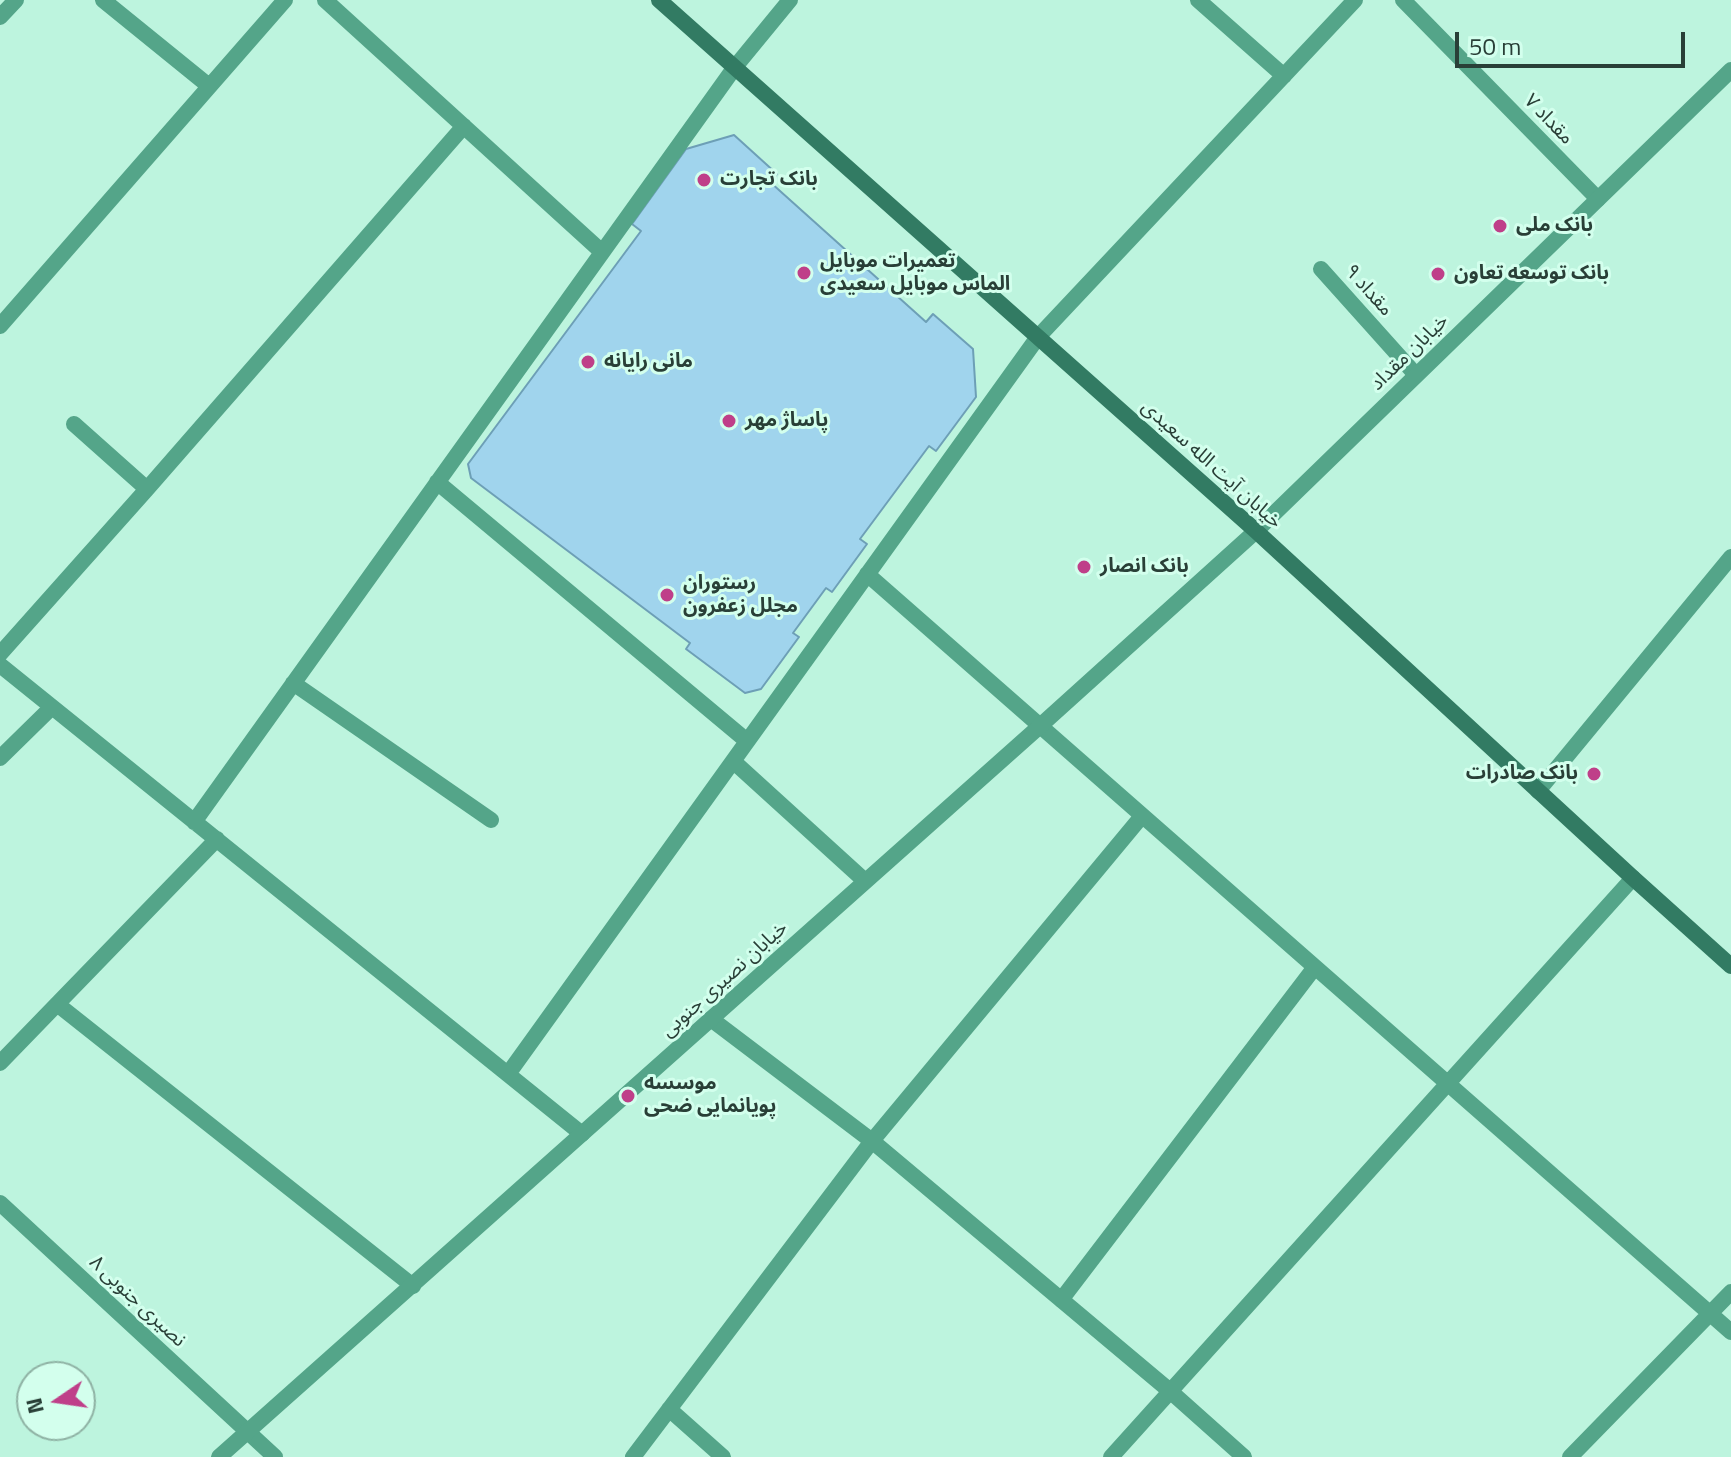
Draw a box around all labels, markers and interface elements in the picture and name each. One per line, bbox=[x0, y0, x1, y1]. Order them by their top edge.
scale bar bbox=[1459, 16, 1689, 66]
text: 50 m bbox=[1469, 28, 1521, 64]
street label: ۷ مقداد bbox=[1518, 90, 1578, 150]
place label: بانک تجارت bbox=[720, 168, 818, 192]
marker: بانک تجارت bbox=[695, 171, 713, 189]
place label: بانک ملی bbox=[1516, 214, 1593, 238]
marker: بانک ملی bbox=[1491, 217, 1509, 235]
place label: تعمیرات موبایل الماس موبایل سعیدی bbox=[820, 250, 1010, 297]
street label: مقداد ۹ bbox=[1339, 260, 1397, 322]
place label: بانک توسعه تعاون bbox=[1454, 262, 1609, 286]
marker: تعمیرات موبایل الماس موبایل سعیدی bbox=[795, 264, 813, 282]
marker: بانک توسعه تعاون bbox=[1429, 265, 1447, 283]
street label: خیابان مقداد bbox=[1366, 310, 1454, 396]
place label: مانی رایانه bbox=[604, 350, 693, 374]
marker: مانی رایانه bbox=[579, 353, 597, 371]
street label: خیابان آیت الله سعیدی bbox=[1136, 396, 1286, 534]
place label: پاساژ مهر bbox=[745, 409, 829, 433]
marker: پاساژ مهر bbox=[720, 412, 738, 430]
place label: بانک انصار bbox=[1100, 555, 1189, 579]
marker: بانک انصار bbox=[1075, 558, 1093, 576]
place label: رستوران مجلل زعفرون bbox=[683, 572, 798, 619]
marker: رستوران مجلل زعفرون bbox=[658, 586, 676, 604]
place label: بانک صادرات bbox=[1466, 762, 1578, 786]
marker: بانک صادرات bbox=[1585, 765, 1603, 783]
street label: خیابان نصیری جنوبی bbox=[657, 917, 793, 1043]
place label: موسسه پویانمایی ضحی bbox=[644, 1072, 777, 1119]
marker: موسسه پویانمایی ضحی bbox=[619, 1087, 637, 1105]
street label: نصیری جنوبی ۸ bbox=[84, 1251, 190, 1353]
north arrow bbox=[16, 1361, 96, 1441]
text: N bbox=[16, 1395, 53, 1417]

